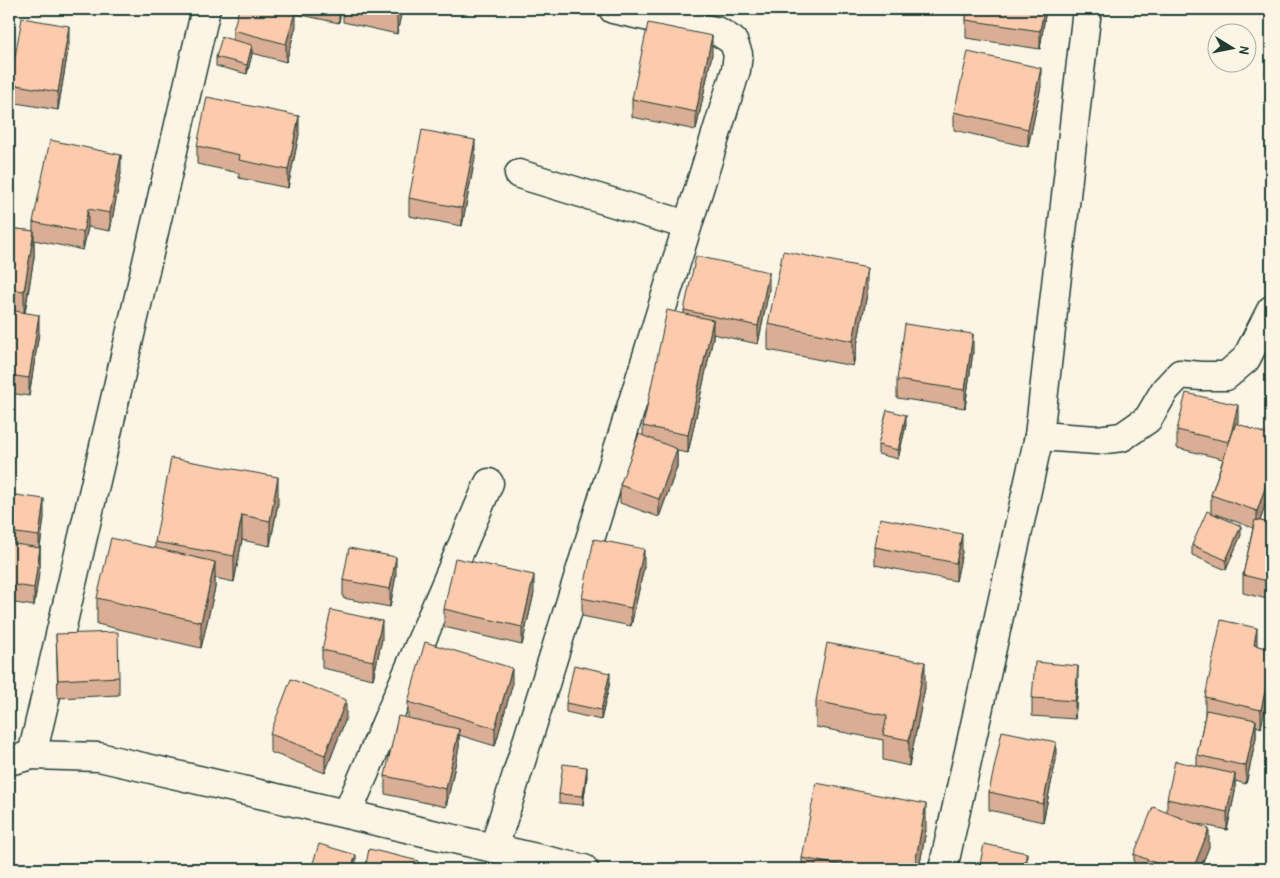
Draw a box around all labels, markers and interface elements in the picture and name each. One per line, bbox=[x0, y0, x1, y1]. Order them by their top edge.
north arrow bbox=[1208, 22, 1258, 72]
text: N bbox=[1235, 45, 1255, 56]

